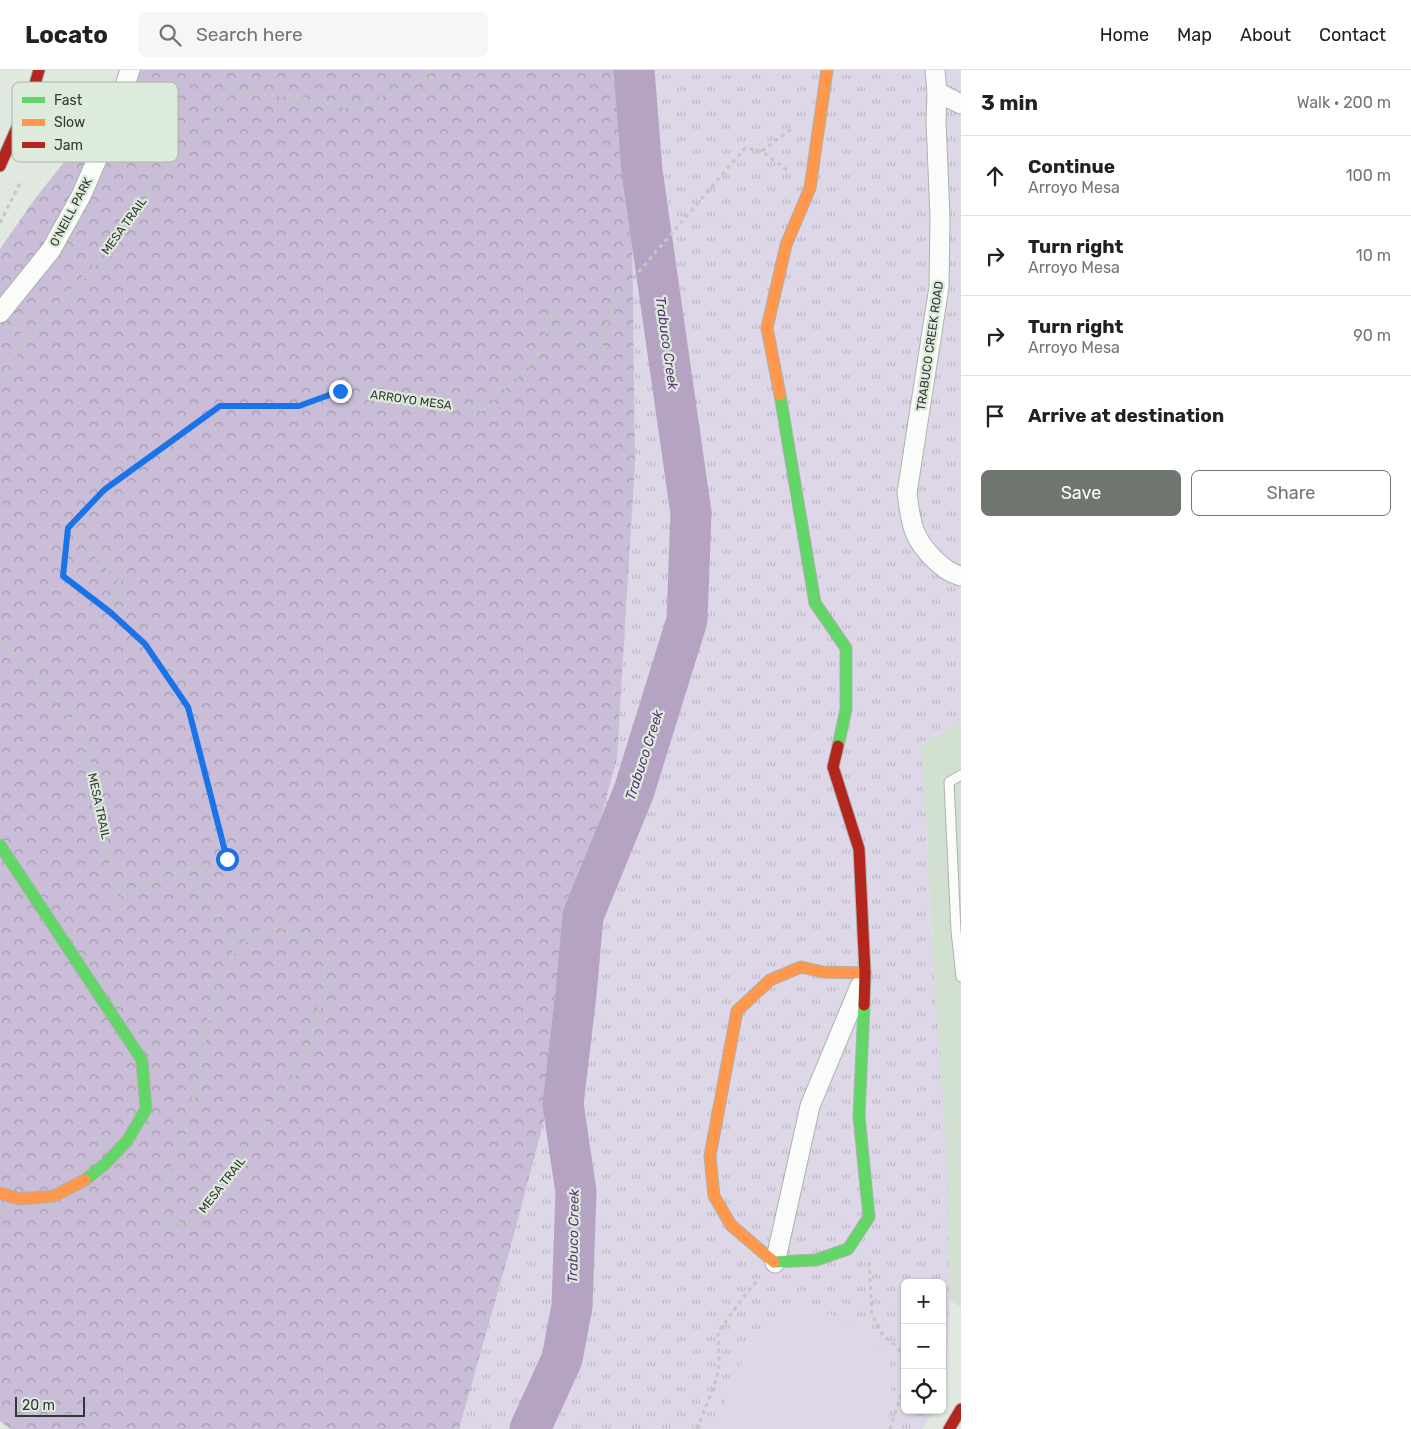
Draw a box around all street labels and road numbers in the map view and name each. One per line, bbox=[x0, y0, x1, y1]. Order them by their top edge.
street label: O'NEILL PARK bbox=[47, 174, 95, 249]
street label: MESA TRAIL bbox=[99, 194, 150, 257]
street label: TRABUCO CREEK ROAD bbox=[914, 280, 946, 412]
street label: ARROYO MESA bbox=[369, 387, 453, 413]
street label: MESA TRAIL bbox=[85, 772, 113, 841]
street label: MESA TRAIL bbox=[196, 1154, 248, 1216]

